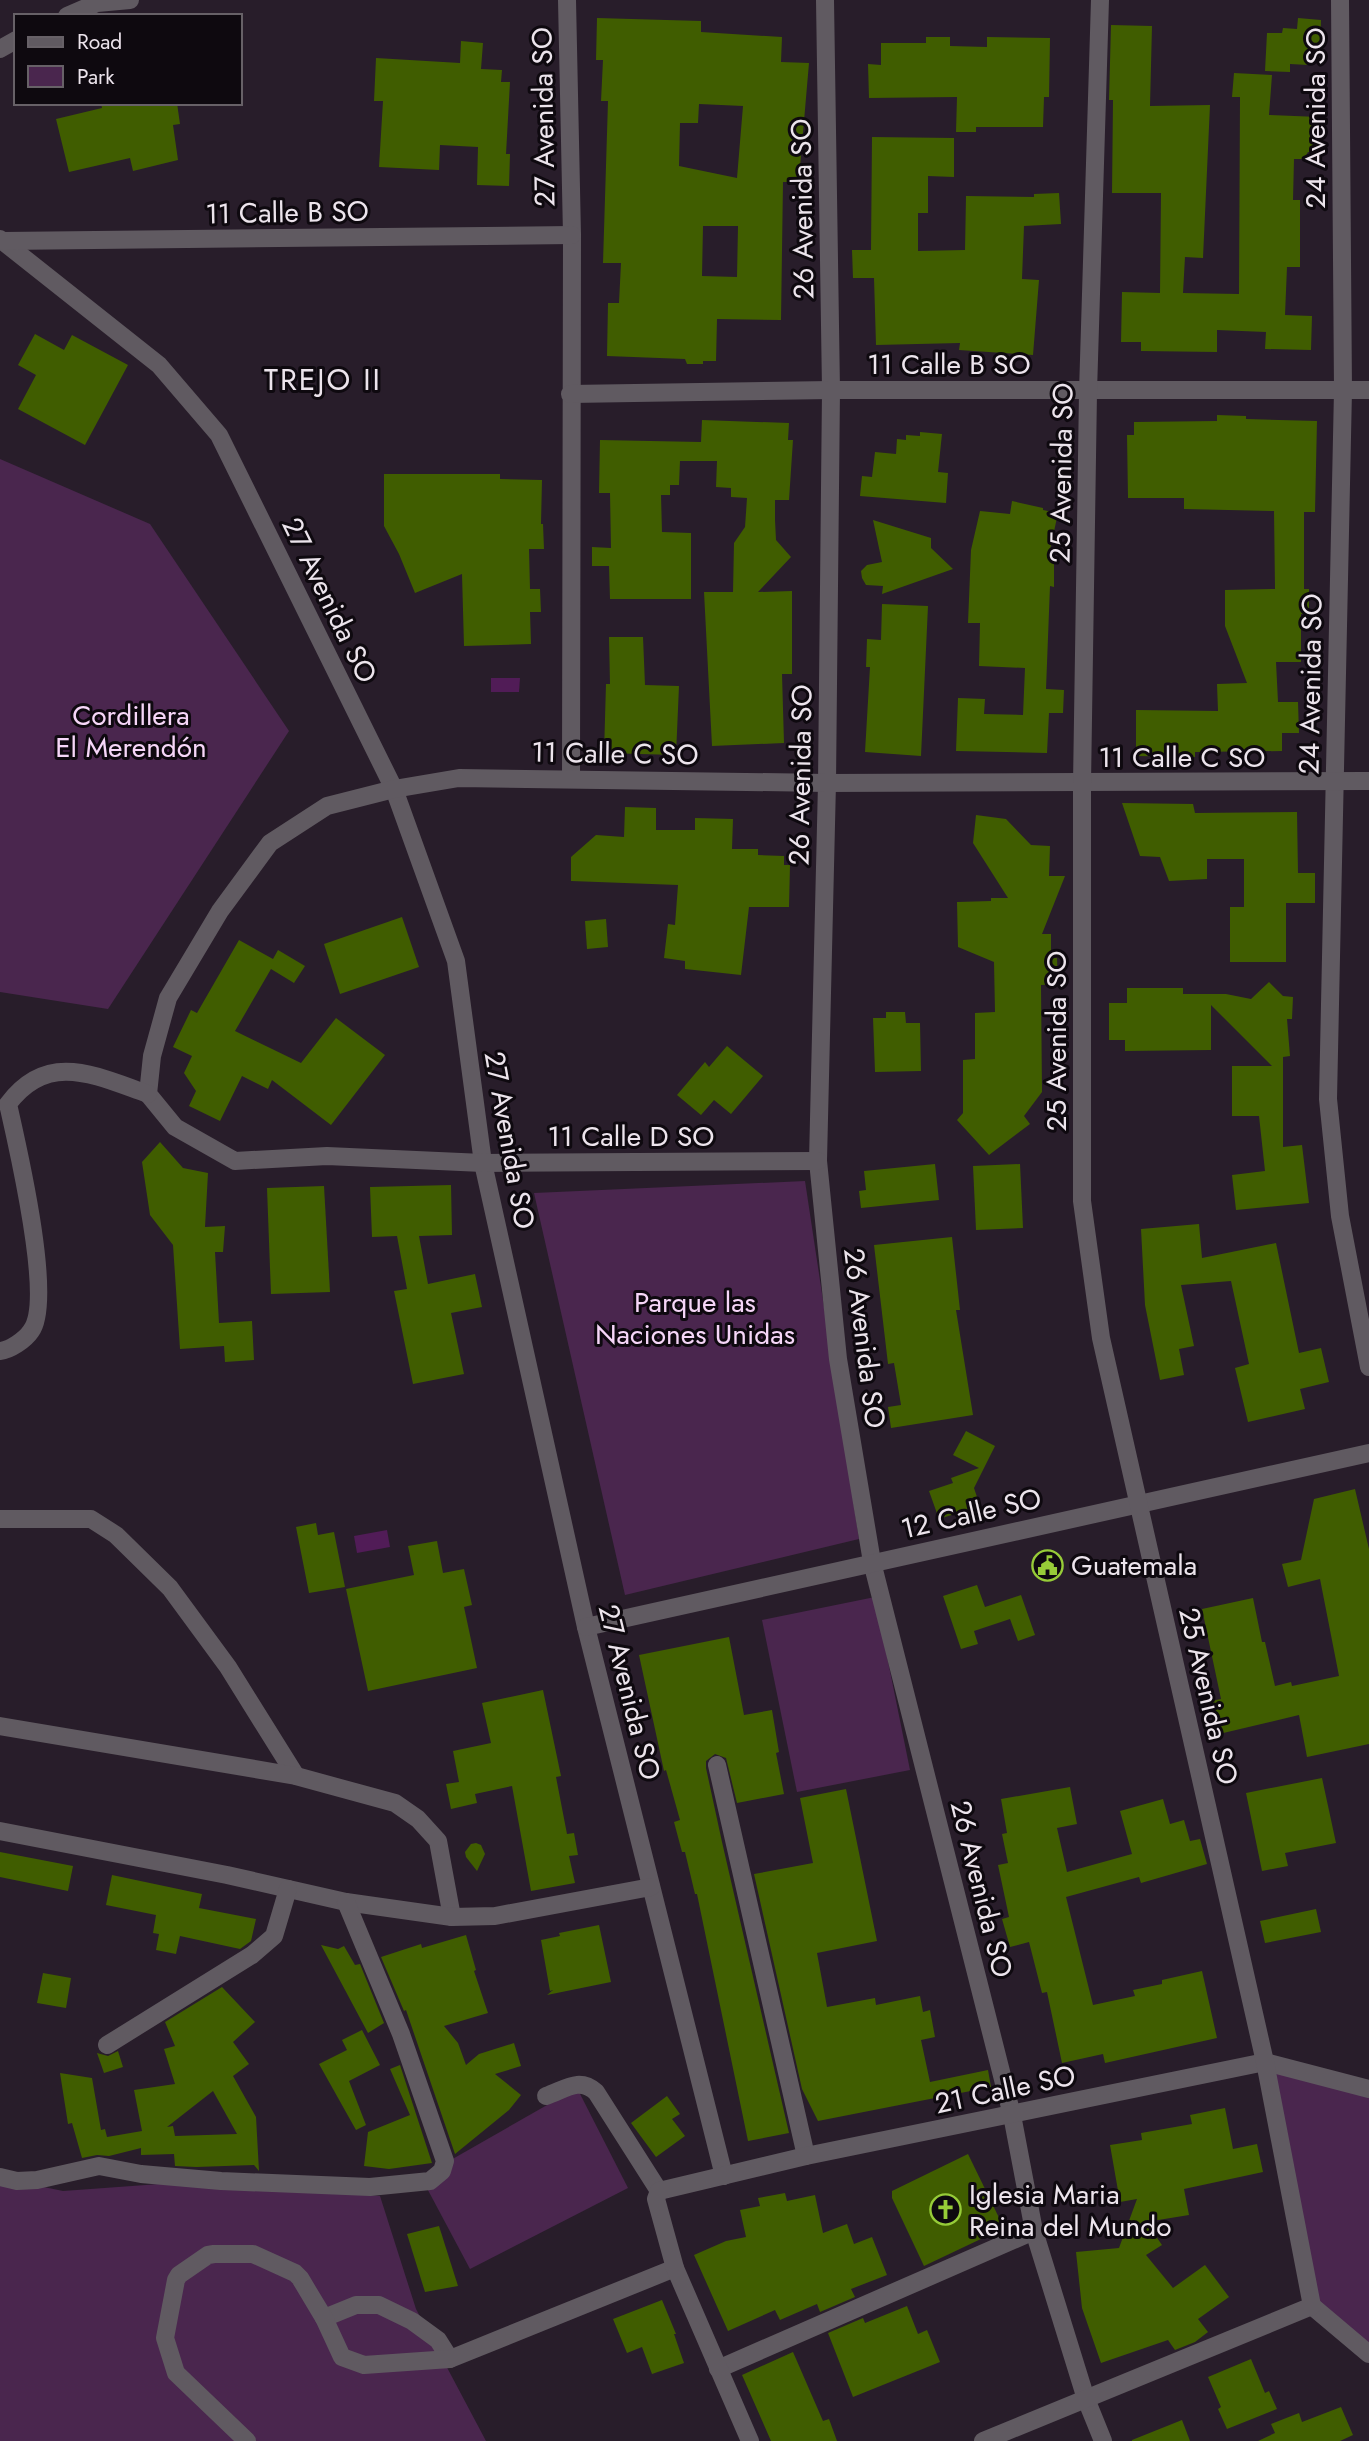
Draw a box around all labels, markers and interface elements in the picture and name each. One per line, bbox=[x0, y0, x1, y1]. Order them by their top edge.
legend bbox=[14, 14, 242, 105]
text: Road bbox=[77, 27, 122, 57]
street label: 27 Avenida SO bbox=[521, 27, 566, 207]
street label: 24 Avenida SO bbox=[1295, 27, 1336, 209]
text: Park bbox=[77, 62, 115, 92]
street label: 26 Avenida SO bbox=[780, 118, 825, 300]
street label: 11 Calle B SO bbox=[205, 191, 369, 234]
street label: 11 Calle B SO bbox=[867, 344, 1031, 385]
district label: TREJO II bbox=[264, 358, 382, 401]
street label: 25 Avenida SO bbox=[1039, 382, 1084, 564]
street label: 27 Avenida SO bbox=[272, 510, 387, 690]
street label: 24 Avenida SO bbox=[1288, 593, 1333, 775]
street label: 26 Avenida SO bbox=[778, 684, 823, 866]
park label: Cordillera El Merendón bbox=[55, 695, 207, 768]
street label: 11 Calle C SO bbox=[531, 732, 699, 775]
street label: 11 Calle C SO bbox=[1099, 737, 1266, 778]
street label: 25 Avenida SO bbox=[1036, 951, 1077, 1131]
street label: 27 Avenida SO bbox=[474, 1048, 545, 1232]
street label: 11 Calle D SO bbox=[548, 1116, 714, 1157]
street label: 26 Avenida SO bbox=[833, 1246, 896, 1430]
park label: Parque las Naciones Unidas bbox=[595, 1282, 795, 1355]
street label: 12 Calle SO bbox=[897, 1477, 1045, 1550]
place label: Guatemala bbox=[1071, 1545, 1197, 1586]
public building icon: Guatemala bbox=[1031, 1548, 1065, 1582]
street label: 27 Avenida SO bbox=[588, 1600, 671, 1784]
street label: 25 Avenida SO bbox=[1168, 1603, 1249, 1789]
street label: 26 Avenida SO bbox=[940, 1796, 1023, 1982]
street label: 21 Calle SO bbox=[931, 2055, 1079, 2124]
place label: Iglesia Maria Reina del Mundo bbox=[969, 2174, 1172, 2247]
church icon: Iglesia Maria Reina del Mundo bbox=[929, 2193, 963, 2227]

